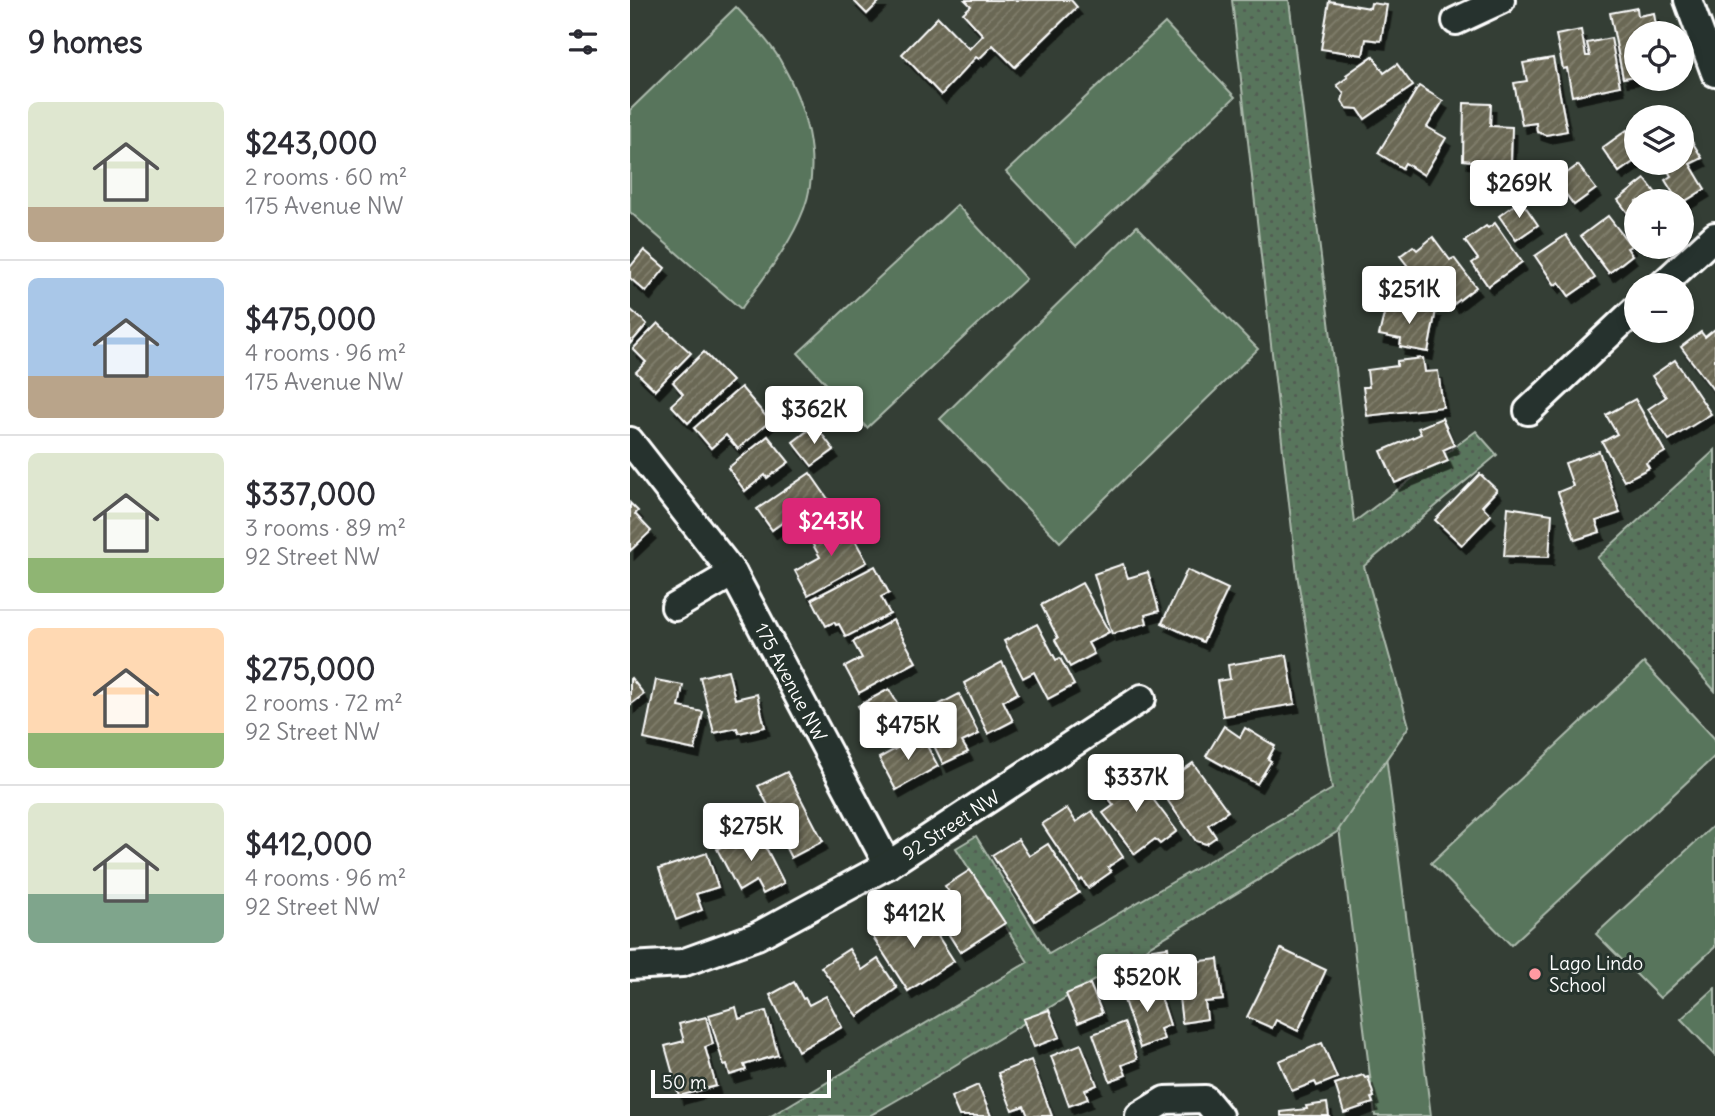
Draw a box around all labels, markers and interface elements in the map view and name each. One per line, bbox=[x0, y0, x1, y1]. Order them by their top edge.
map controls bbox=[1624, 21, 1694, 343]
button: locate bbox=[1624, 21, 1694, 91]
text: 9 homes bbox=[28, 23, 143, 61]
icon: filters bbox=[564, 23, 602, 61]
button: layers bbox=[1624, 105, 1694, 175]
text: $243,000 bbox=[245, 124, 377, 162]
icon: home bbox=[84, 130, 168, 214]
pin: $269K bbox=[1470, 160, 1568, 220]
text: 2 rooms · 60 m² bbox=[245, 162, 407, 191]
text: $269K bbox=[1486, 168, 1552, 197]
button: + bbox=[1624, 189, 1694, 259]
text: 175 Avenue NW bbox=[245, 191, 403, 220]
pin: $251K bbox=[1360, 266, 1458, 326]
button: − bbox=[1624, 273, 1694, 343]
text: $251K bbox=[1378, 274, 1440, 303]
text: $475,000 bbox=[245, 300, 376, 338]
icon: home bbox=[84, 306, 168, 390]
text: 4 rooms · 96 m² bbox=[245, 338, 406, 367]
text: 175 Avenue NW bbox=[245, 367, 403, 396]
pin: $362K bbox=[765, 386, 863, 446]
text: $362K bbox=[781, 394, 847, 423]
text: $337,000 bbox=[245, 475, 376, 513]
icon: home bbox=[84, 481, 168, 565]
pin: $243K bbox=[782, 498, 880, 558]
text: $243K bbox=[798, 506, 864, 535]
text: 3 rooms · 89 m² bbox=[245, 513, 406, 542]
text: 92 Street NW bbox=[245, 542, 380, 571]
street label: 175 Avenue NW bbox=[750, 619, 832, 745]
text: $275,000 bbox=[245, 650, 376, 688]
icon: home bbox=[84, 656, 168, 740]
text: 2 rooms · 72 m² bbox=[245, 688, 403, 717]
pin: $475K bbox=[859, 702, 957, 762]
text: $475K bbox=[876, 710, 940, 739]
text: 92 Street NW bbox=[245, 717, 380, 746]
pin: $337K bbox=[1087, 754, 1185, 814]
text: $337K bbox=[1104, 762, 1168, 791]
street label: 92 Street NW bbox=[898, 785, 1004, 865]
pin: $275K bbox=[702, 804, 800, 863]
text: $275K bbox=[719, 811, 783, 840]
text: $412,000 bbox=[245, 825, 373, 863]
icon: home bbox=[84, 831, 168, 915]
text: 4 rooms · 96 m² bbox=[245, 863, 406, 892]
pin: $412K bbox=[865, 890, 963, 950]
text: 92 Street NW bbox=[245, 892, 380, 921]
text: $412K bbox=[883, 898, 945, 927]
place label: Lago Lindo School bbox=[1549, 951, 1643, 997]
pin: $520K bbox=[1098, 954, 1196, 1014]
text: $520K bbox=[1113, 962, 1181, 991]
marker: Lago Lindo School bbox=[1527, 966, 1543, 982]
scale bar bbox=[651, 1067, 831, 1099]
text: 50 m bbox=[662, 1070, 707, 1094]

